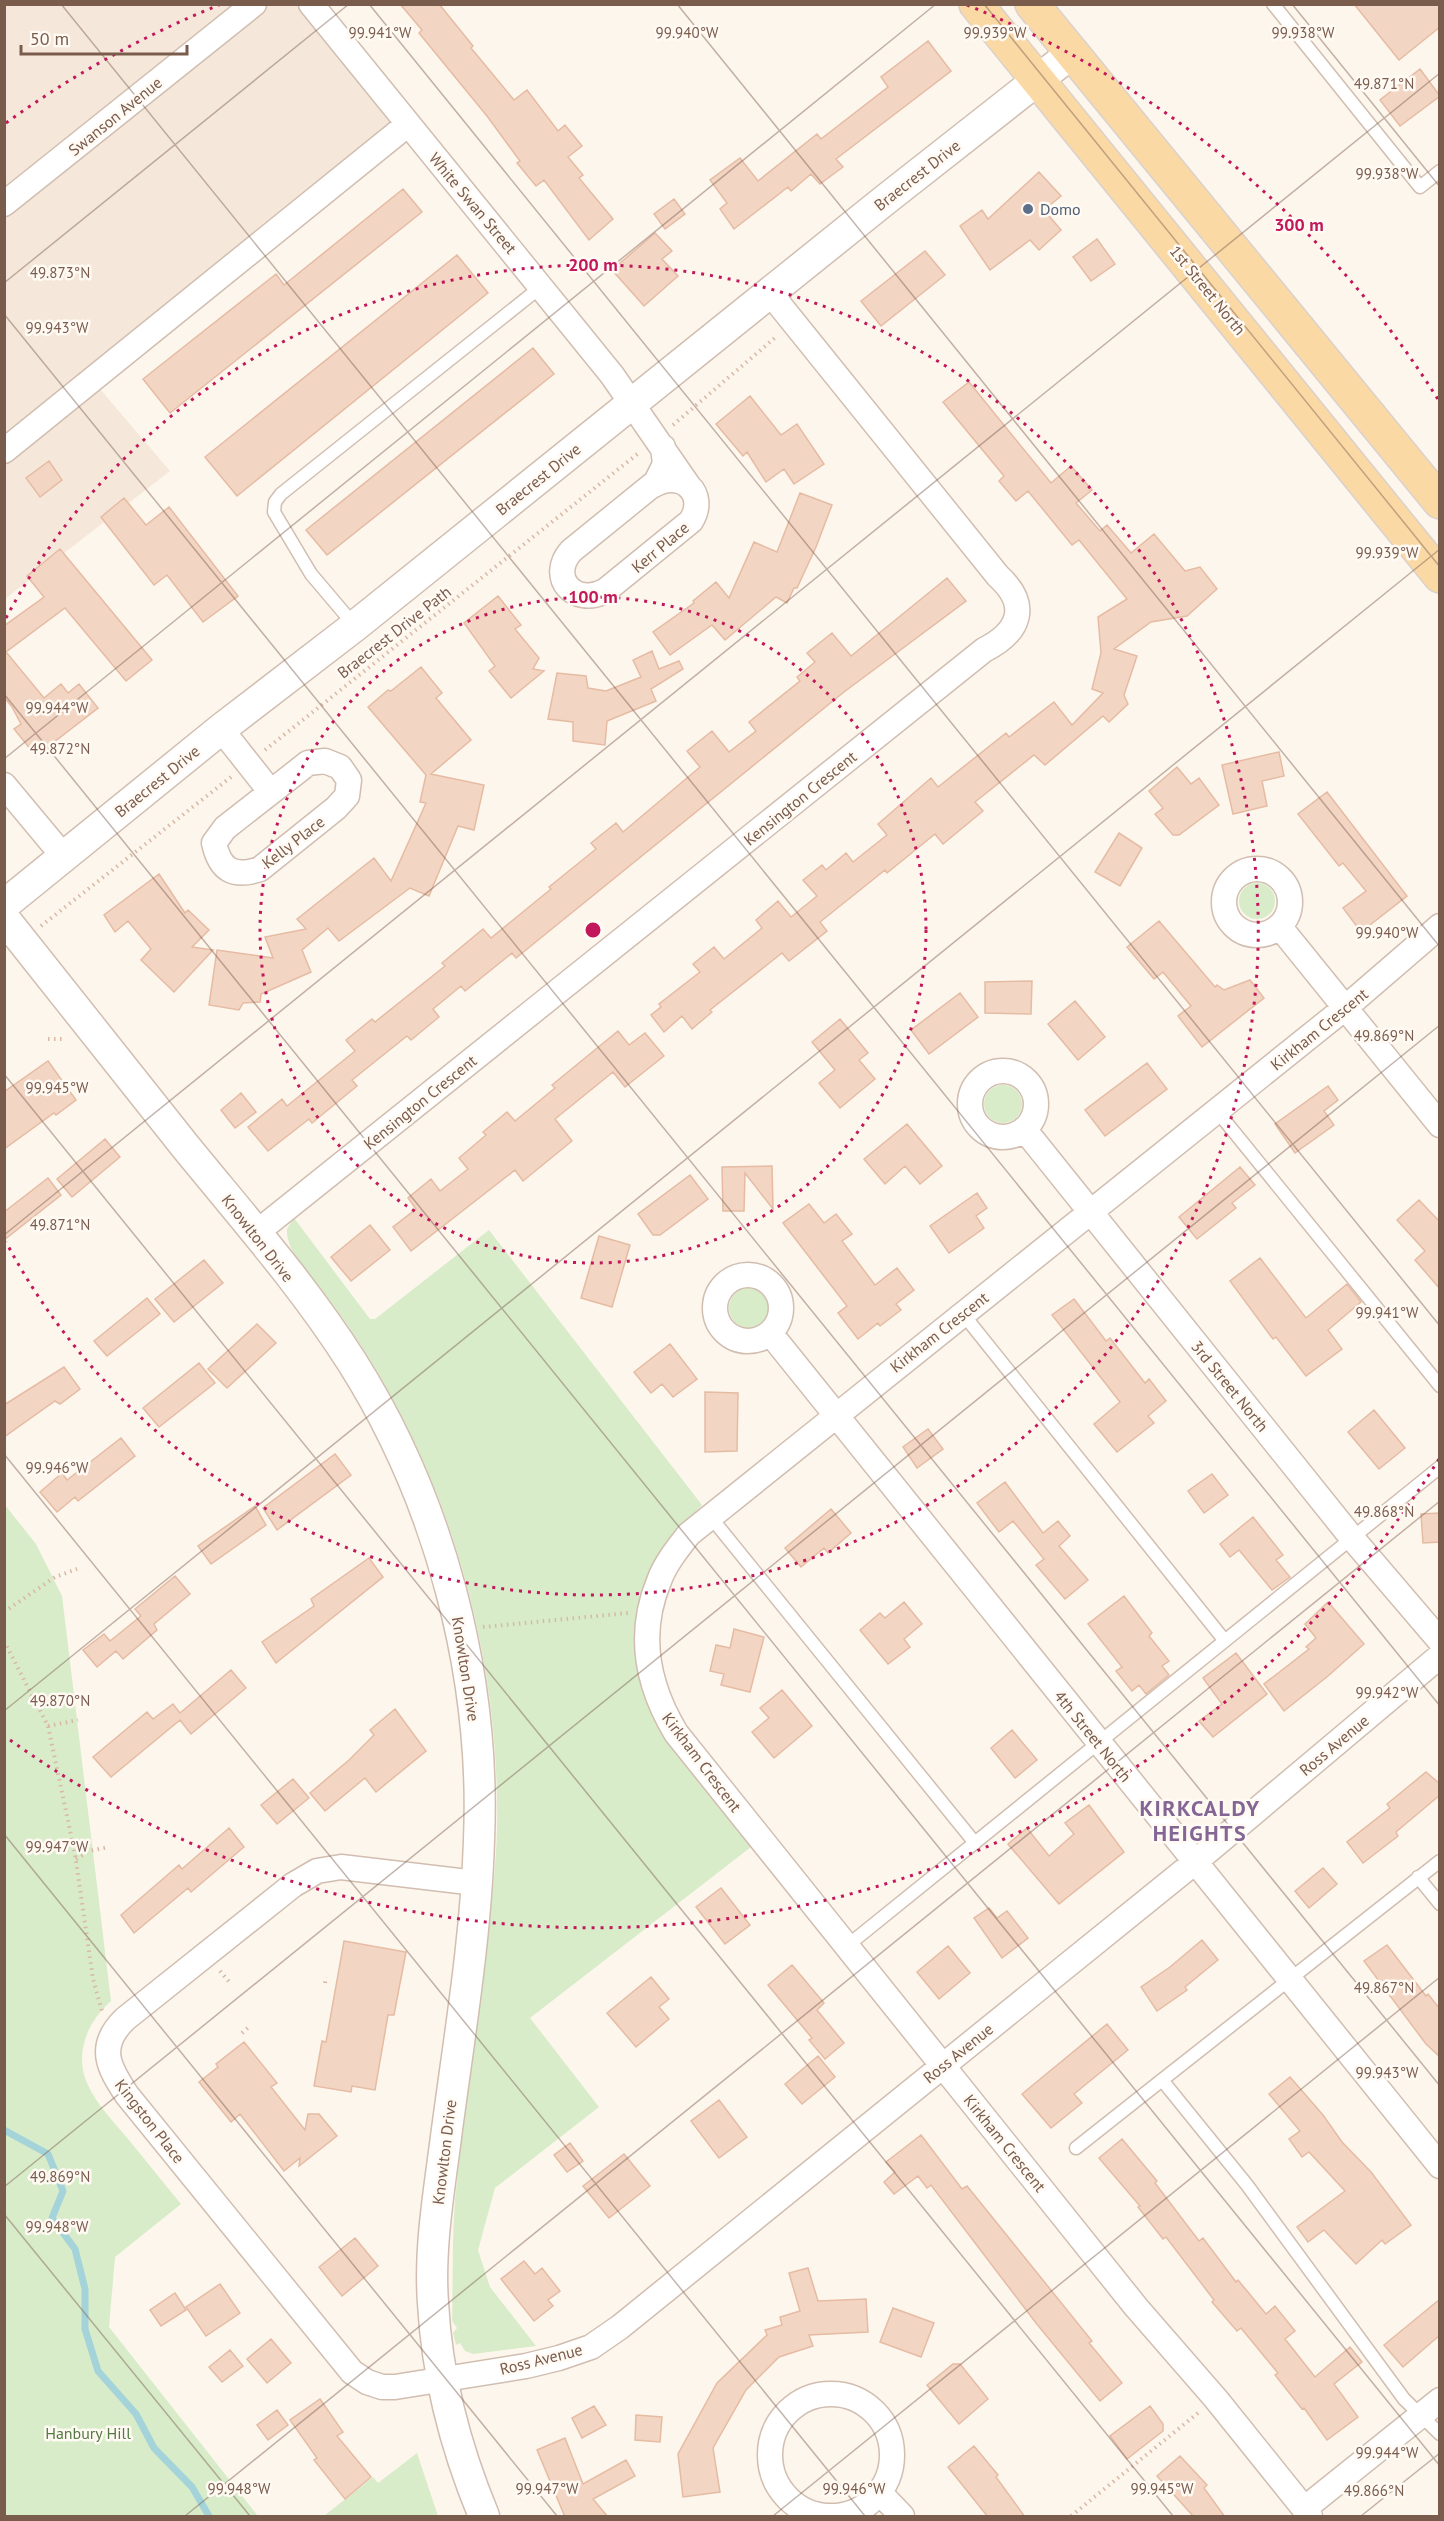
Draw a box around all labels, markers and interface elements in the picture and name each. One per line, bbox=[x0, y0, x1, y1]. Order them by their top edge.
scale bar bbox=[21, 18, 188, 56]
text: 99.941°W bbox=[349, 23, 412, 42]
text: 99.940°W bbox=[656, 23, 719, 42]
text: 99.939°W bbox=[964, 23, 1027, 42]
text: 99.938°W bbox=[1272, 23, 1335, 42]
text: 50 m bbox=[30, 27, 69, 50]
street label: Swanson Avenue bbox=[64, 72, 166, 160]
text: 49.871°N bbox=[1354, 74, 1414, 93]
street label: Braecrest Drive bbox=[870, 135, 964, 215]
street label: White Swan Street bbox=[425, 148, 522, 258]
text: 99.938°W bbox=[1356, 164, 1419, 183]
place label: Domo bbox=[1040, 199, 1081, 219]
marker: Domo bbox=[1021, 202, 1035, 216]
text: 300 m bbox=[1274, 213, 1324, 236]
street label: 1st Street North bbox=[1166, 241, 1250, 339]
text: 200 m bbox=[568, 253, 618, 276]
text: 49.873°N bbox=[30, 263, 90, 282]
text: 99.943°W bbox=[26, 318, 89, 337]
street label: Braecrest Drive bbox=[491, 439, 585, 519]
street label: Kerr Place bbox=[627, 517, 693, 577]
text: 99.939°W bbox=[1356, 543, 1419, 562]
street label: Braecrest Drive Path bbox=[333, 581, 455, 683]
text: 100 m bbox=[568, 585, 618, 608]
text: 99.944°W bbox=[26, 698, 89, 717]
text: 49.872°N bbox=[30, 739, 90, 758]
street label: Braecrest Drive bbox=[110, 741, 204, 821]
street label: Kensington Crescent bbox=[740, 746, 861, 850]
street label: Kelly Place bbox=[258, 811, 328, 873]
centre of rings bbox=[583, 920, 603, 940]
text: 99.940°W bbox=[1356, 923, 1419, 942]
street label: Kirkham Crescent bbox=[1266, 983, 1372, 1074]
text: 49.869°N bbox=[1354, 1026, 1414, 1045]
street label: Kensington Crescent bbox=[360, 1050, 481, 1154]
text: 99.945°W bbox=[26, 1078, 89, 1097]
street label: Knowlton Drive bbox=[218, 1190, 298, 1286]
text: 49.871°N bbox=[30, 1215, 90, 1234]
street label: Kirkham Crescent bbox=[886, 1287, 993, 1377]
text: 99.941°W bbox=[1356, 1303, 1419, 1322]
street label: 3rd Street North bbox=[1187, 1336, 1273, 1436]
text: 99.946°W bbox=[26, 1458, 89, 1477]
text: 49.868°N bbox=[1354, 1502, 1414, 1521]
street label: Knowlton Drive bbox=[448, 1615, 484, 1723]
text: 99.942°W bbox=[1356, 1683, 1419, 1702]
street label: 4th Street North bbox=[1050, 1686, 1136, 1786]
text: 49.870°N bbox=[30, 1691, 90, 1710]
street label: Kirkham Crescent bbox=[658, 1708, 746, 1816]
street label: Ross Avenue bbox=[1295, 1710, 1373, 1780]
district label: KIRKCALDY HEIGHTS bbox=[1139, 1794, 1261, 1847]
text: 99.947°W bbox=[26, 1837, 89, 1856]
text: 49.867°N bbox=[1354, 1978, 1414, 1997]
street label: Ross Avenue bbox=[919, 2019, 997, 2087]
text: 99.943°W bbox=[1356, 2063, 1419, 2082]
street label: Kingston Place bbox=[111, 2075, 189, 2167]
street label: Kirkham Crescent bbox=[960, 2090, 1051, 2196]
street label: Knowlton Drive bbox=[428, 2098, 460, 2206]
text: 49.869°N bbox=[30, 2167, 90, 2186]
text: 99.948°W bbox=[26, 2217, 89, 2236]
street label: Ross Avenue bbox=[498, 2339, 584, 2379]
park label: Hanbury Hill bbox=[45, 2423, 131, 2443]
text: 99.944°W bbox=[1356, 2443, 1419, 2462]
text: 99.948°W bbox=[208, 2479, 271, 2498]
text: 99.947°W bbox=[516, 2479, 579, 2498]
text: 99.946°W bbox=[823, 2479, 886, 2498]
text: 99.945°W bbox=[1131, 2479, 1194, 2498]
text: 49.866°N bbox=[1344, 2481, 1404, 2500]

